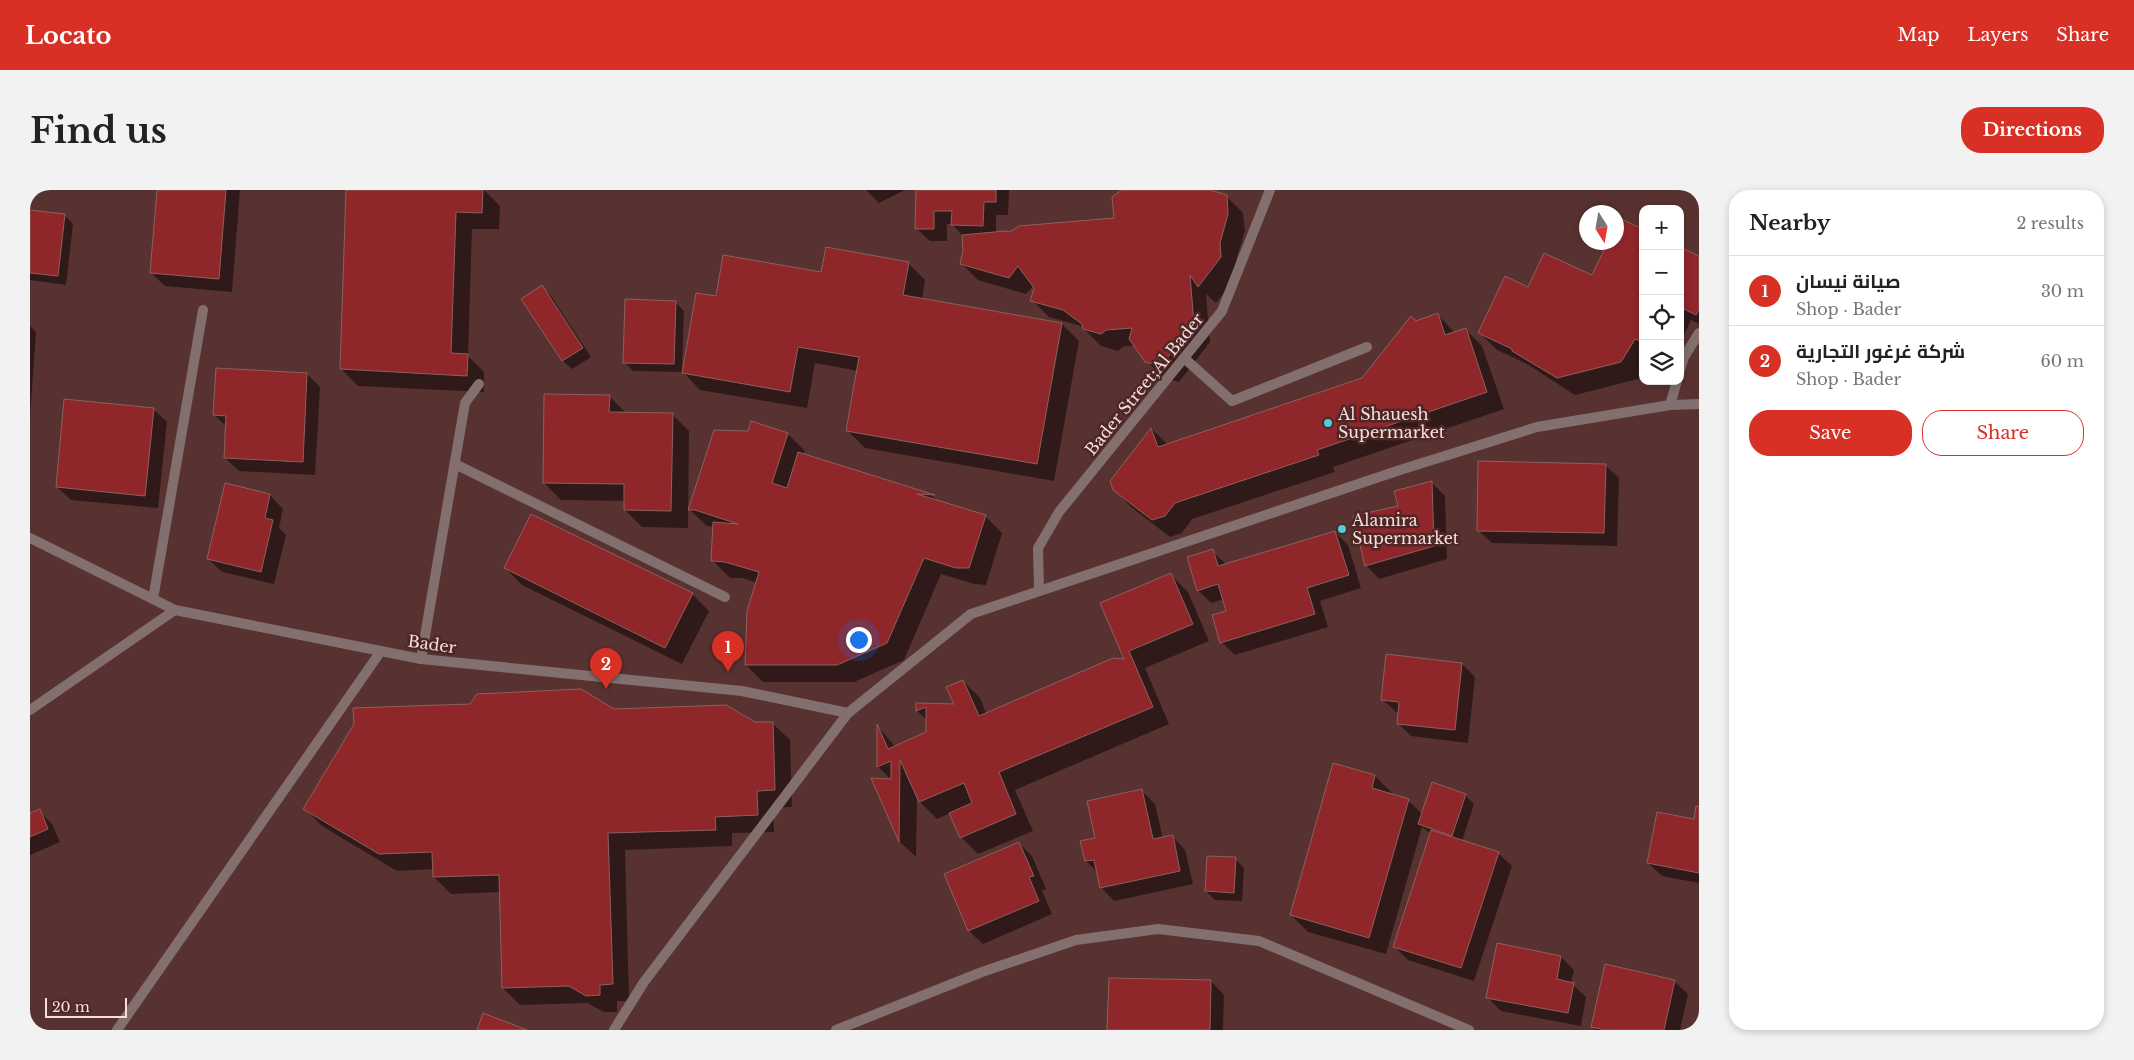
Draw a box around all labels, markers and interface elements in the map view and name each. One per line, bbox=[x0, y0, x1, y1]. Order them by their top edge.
text: Locato bbox=[25, 21, 111, 50]
text: Map bbox=[1898, 24, 1939, 46]
text: Layers bbox=[1967, 24, 2028, 46]
text: Share bbox=[2056, 24, 2109, 46]
button: Directions bbox=[1961, 107, 2104, 153]
text: Find us bbox=[30, 109, 167, 152]
north arrow bbox=[1579, 205, 1624, 250]
map controls bbox=[1639, 205, 1684, 385]
button: + bbox=[1639, 205, 1684, 250]
text: Nearby bbox=[1749, 210, 1830, 236]
text: 2 results bbox=[2016, 213, 2084, 233]
button: − bbox=[1639, 250, 1684, 295]
text: صيانة نيسان bbox=[1796, 270, 1901, 293]
text: 1 bbox=[1762, 281, 1768, 301]
text: 30 m bbox=[2041, 281, 2084, 301]
button: locate bbox=[1639, 295, 1684, 340]
text: Shop · Bader bbox=[1796, 299, 1901, 319]
street label: Bader Street;Al Bader bbox=[1081, 309, 1208, 459]
button: layers bbox=[1639, 340, 1684, 385]
text: شركة غرغور التجارية bbox=[1796, 340, 1965, 363]
text: 2 bbox=[1760, 351, 1770, 371]
text: 60 m bbox=[2041, 351, 2084, 371]
text: Shop · Bader bbox=[1796, 369, 1901, 389]
place label: Al Shauesh Supermarket bbox=[1337, 404, 1445, 442]
button: Save bbox=[1749, 410, 1912, 456]
button: Share bbox=[1922, 410, 2084, 456]
marker: Al Shauesh Supermarket bbox=[1322, 417, 1334, 429]
place label: Alamira Supermarket bbox=[1351, 510, 1459, 548]
marker: Alamira Supermarket bbox=[1336, 523, 1348, 535]
your location bbox=[846, 627, 872, 653]
street label: Bader bbox=[406, 631, 458, 657]
pin: 1 bbox=[712, 631, 744, 672]
pin: 2 bbox=[590, 648, 622, 689]
scale bar bbox=[45, 995, 128, 1018]
text: 20 m bbox=[52, 998, 90, 1016]

